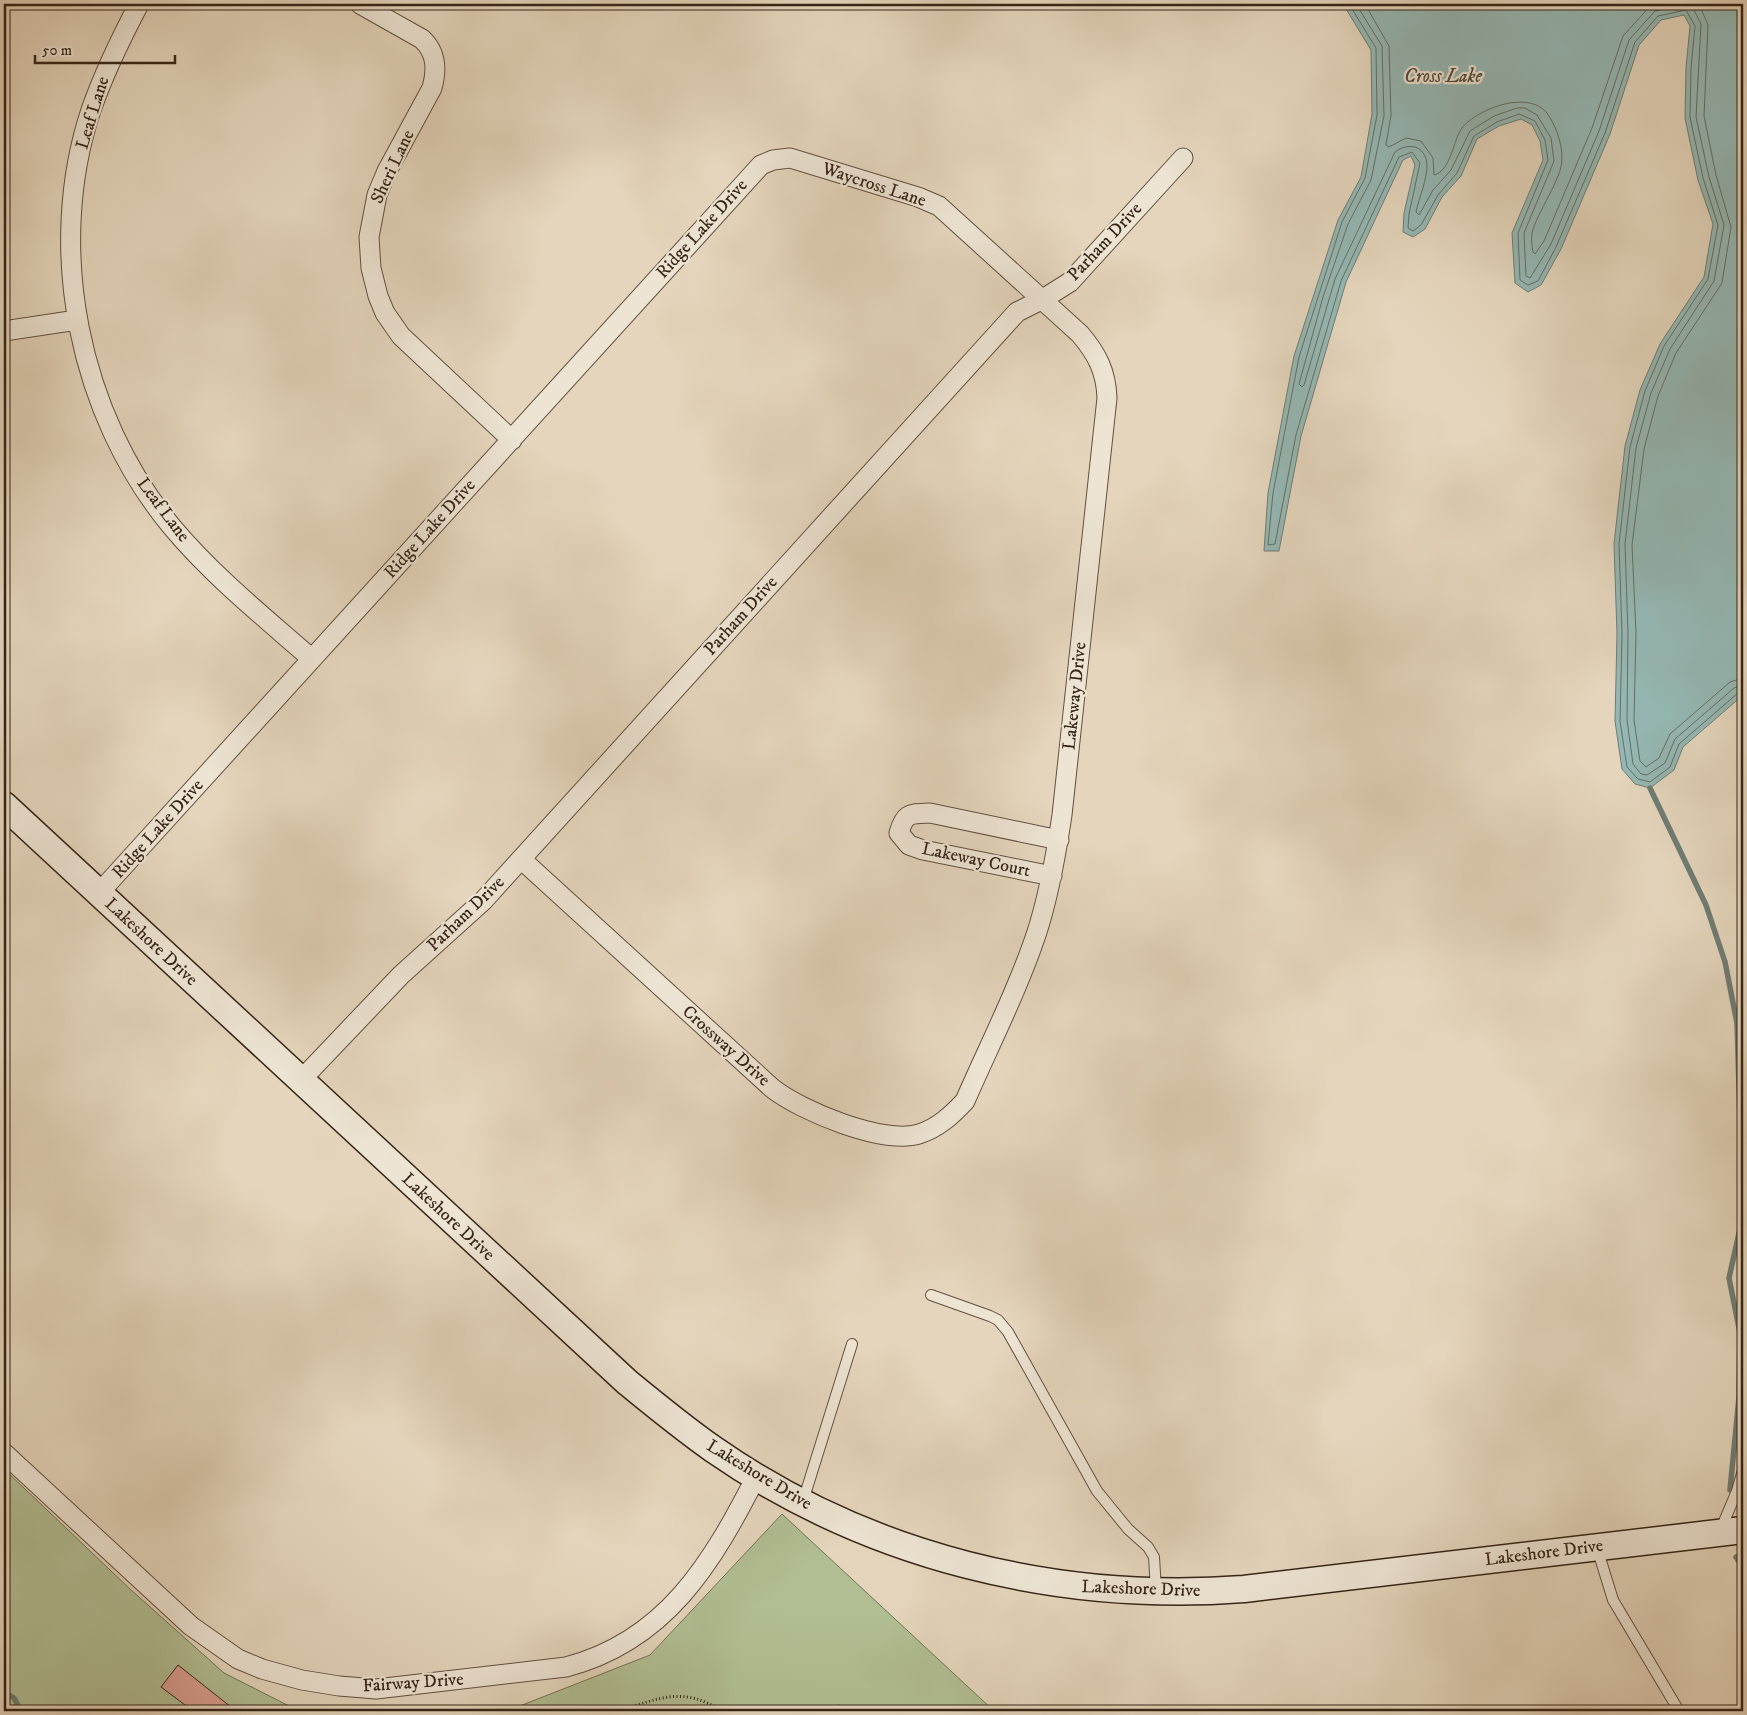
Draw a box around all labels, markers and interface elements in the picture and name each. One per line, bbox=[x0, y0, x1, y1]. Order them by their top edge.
scale bar bbox=[35, 32, 175, 64]
text: 50 m bbox=[42, 41, 72, 60]
water label: Cross Lake bbox=[1404, 65, 1483, 88]
street label: Leaf Lane bbox=[72, 74, 114, 152]
street label: Sheri Lane bbox=[366, 127, 420, 207]
street label: Waycross Lane bbox=[818, 158, 929, 212]
street label: Ridge Lake Drive bbox=[652, 175, 752, 283]
street label: Parham Drive bbox=[1063, 198, 1147, 286]
street label: Leaf Lane bbox=[132, 473, 194, 547]
street label: Ridge Lake Drive bbox=[380, 475, 480, 583]
street label: Parham Drive bbox=[700, 572, 782, 660]
street label: Lakeway Drive bbox=[1058, 641, 1092, 751]
street label: Ridge Lake Drive bbox=[108, 775, 208, 883]
street label: Lakeway Court bbox=[920, 838, 1032, 882]
street label: Parham Drive bbox=[423, 872, 509, 956]
street label: Lakeshore Drive bbox=[100, 893, 202, 991]
street label: Crossway Drive bbox=[677, 1001, 775, 1091]
street label: Lakeshore Drive bbox=[397, 1168, 499, 1266]
street label: Lakeshore Drive bbox=[702, 1435, 816, 1515]
street label: Lakeshore Drive bbox=[1484, 1535, 1604, 1571]
street label: Lakeshore Drive bbox=[1081, 1576, 1201, 1602]
street label: Fairway Drive bbox=[362, 1668, 464, 1698]

